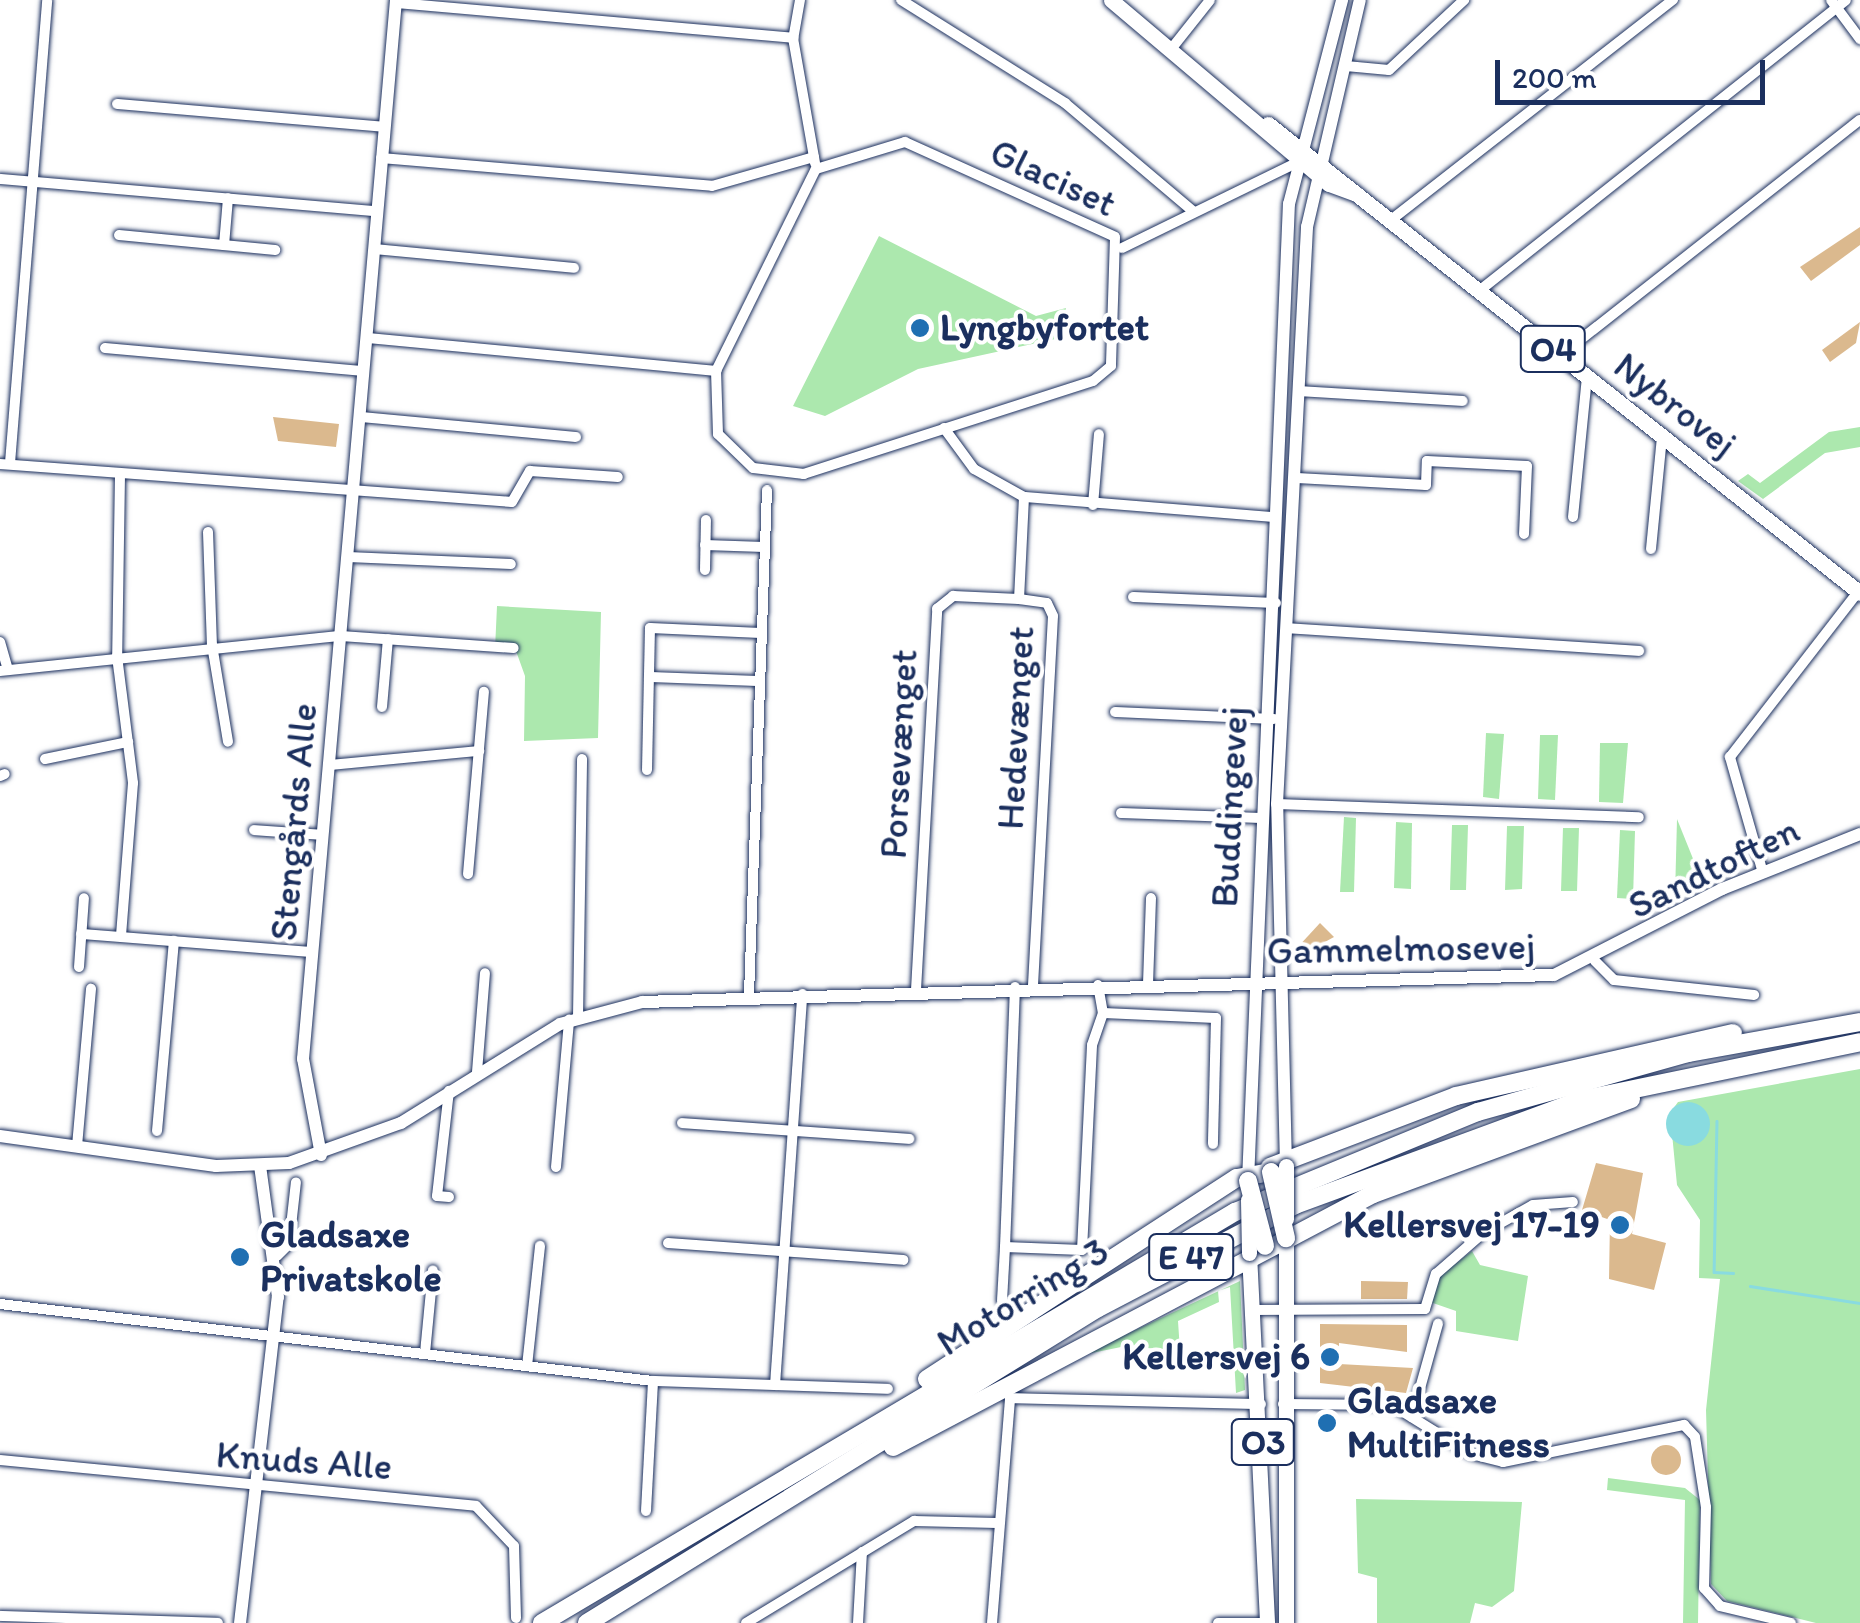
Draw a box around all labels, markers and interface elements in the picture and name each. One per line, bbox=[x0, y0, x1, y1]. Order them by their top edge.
scale bar bbox=[1500, 40, 1770, 102]
text: 200 m bbox=[1512, 59, 1597, 96]
street label: Glaciset bbox=[983, 129, 1123, 227]
place label: Lyngbyfortet bbox=[940, 305, 1149, 351]
marker: Lyngbyfortet bbox=[909, 317, 931, 339]
road number: O4 bbox=[1518, 319, 1588, 379]
street label: Nybrovej bbox=[1605, 343, 1745, 467]
street label: Hedevænget bbox=[988, 625, 1044, 831]
street label: Porsevænget bbox=[871, 648, 927, 860]
street label: Stengårds Alle bbox=[261, 701, 327, 943]
street label: Buddingevej bbox=[1202, 705, 1258, 909]
street label: Sandtoften bbox=[1621, 807, 1807, 929]
street label: Gammelmosevej bbox=[1266, 924, 1536, 974]
place label: Kellersvej 17-19 bbox=[1343, 1202, 1600, 1248]
place label: Gladsaxe Privatskole bbox=[260, 1212, 442, 1302]
marker: Kellersvej 17-19 bbox=[1609, 1214, 1631, 1236]
road number: E 47 bbox=[1146, 1227, 1236, 1287]
street label: Motorring 3 bbox=[929, 1228, 1117, 1366]
marker: Gladsaxe Privatskole bbox=[229, 1246, 251, 1268]
place label: Kellersvej 6 bbox=[1122, 1334, 1310, 1380]
marker: Kellersvej 6 bbox=[1319, 1346, 1341, 1368]
place label: Gladsaxe MultiFitness bbox=[1347, 1378, 1550, 1468]
road number: O3 bbox=[1230, 1412, 1296, 1472]
marker: Gladsaxe MultiFitness bbox=[1316, 1412, 1338, 1434]
street label: Knuds Alle bbox=[214, 1432, 394, 1490]

